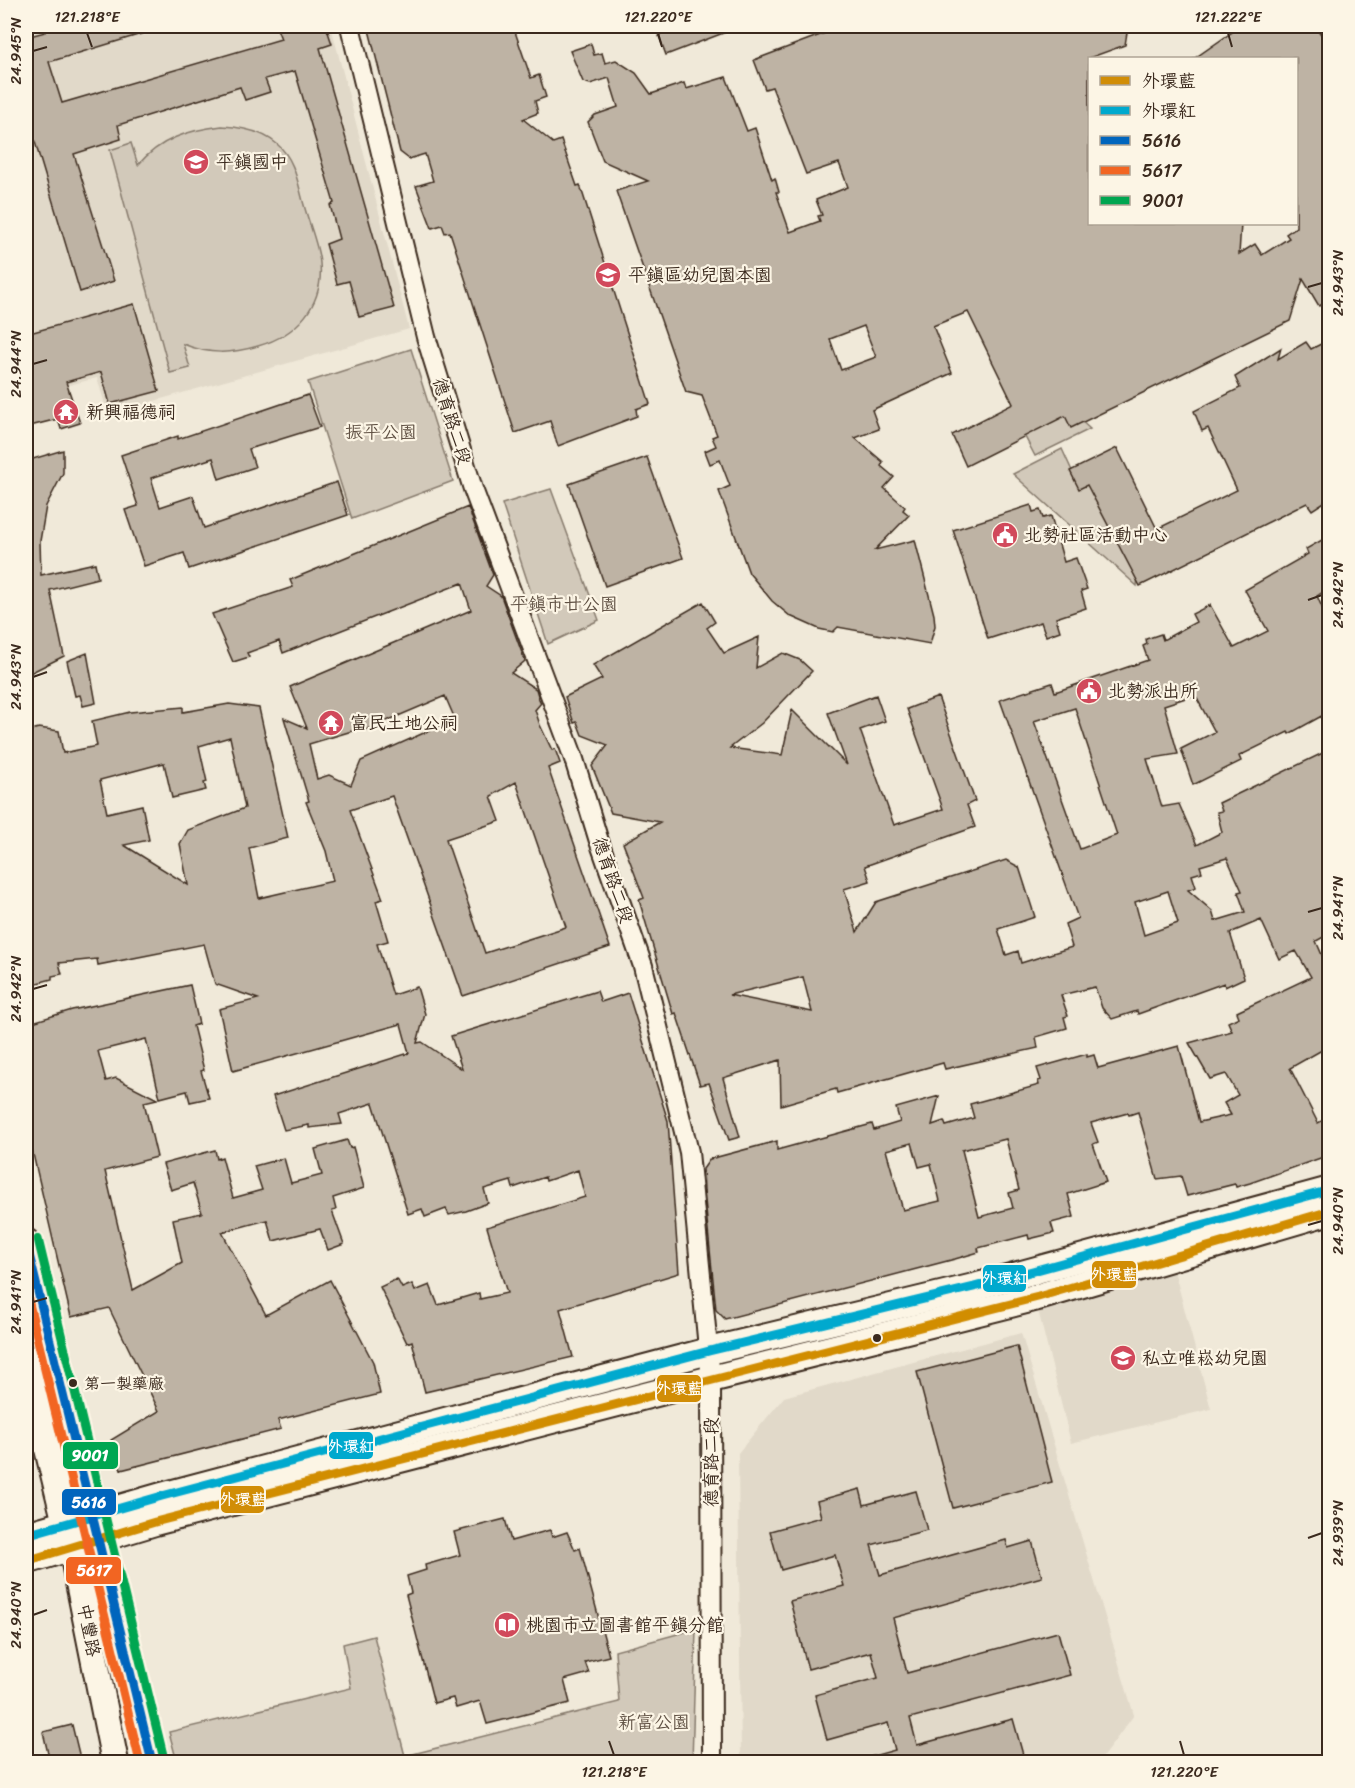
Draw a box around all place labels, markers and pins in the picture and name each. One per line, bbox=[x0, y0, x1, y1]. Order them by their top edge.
place label: 平鎮國中 bbox=[216, 146, 288, 178]
school or university icon: 平鎮國中 bbox=[181, 147, 211, 177]
place label: 平鎮區幼兒園本園 bbox=[628, 259, 772, 291]
school or university icon: 平鎮區幼兒園本園 bbox=[593, 260, 623, 290]
place label: 新興福德祠 bbox=[86, 396, 176, 428]
temple icon: 新興福德祠 bbox=[51, 397, 81, 427]
place label: 北勢社區活動中心 bbox=[1024, 519, 1168, 551]
public building icon: 北勢社區活動中心 bbox=[990, 520, 1020, 550]
place label: 北勢派出所 bbox=[1108, 675, 1198, 707]
public building icon: 北勢派出所 bbox=[1074, 676, 1104, 706]
place label: 富民土地公祠 bbox=[350, 707, 458, 739]
temple icon: 富民土地公祠 bbox=[316, 708, 346, 738]
unlabelled marker bbox=[871, 1332, 883, 1344]
place label: 私立唯崧幼兒園 bbox=[1142, 1342, 1268, 1374]
school or university icon: 私立唯崧幼兒園 bbox=[1108, 1343, 1138, 1373]
place label: 第一製藥廠 bbox=[84, 1369, 164, 1398]
marker: 第一製藥廠 bbox=[67, 1377, 79, 1389]
place label: 桃園市立圖書館平鎮分館 bbox=[526, 1609, 724, 1641]
library icon: 桃園市立圖書館平鎮分館 bbox=[492, 1610, 522, 1640]

